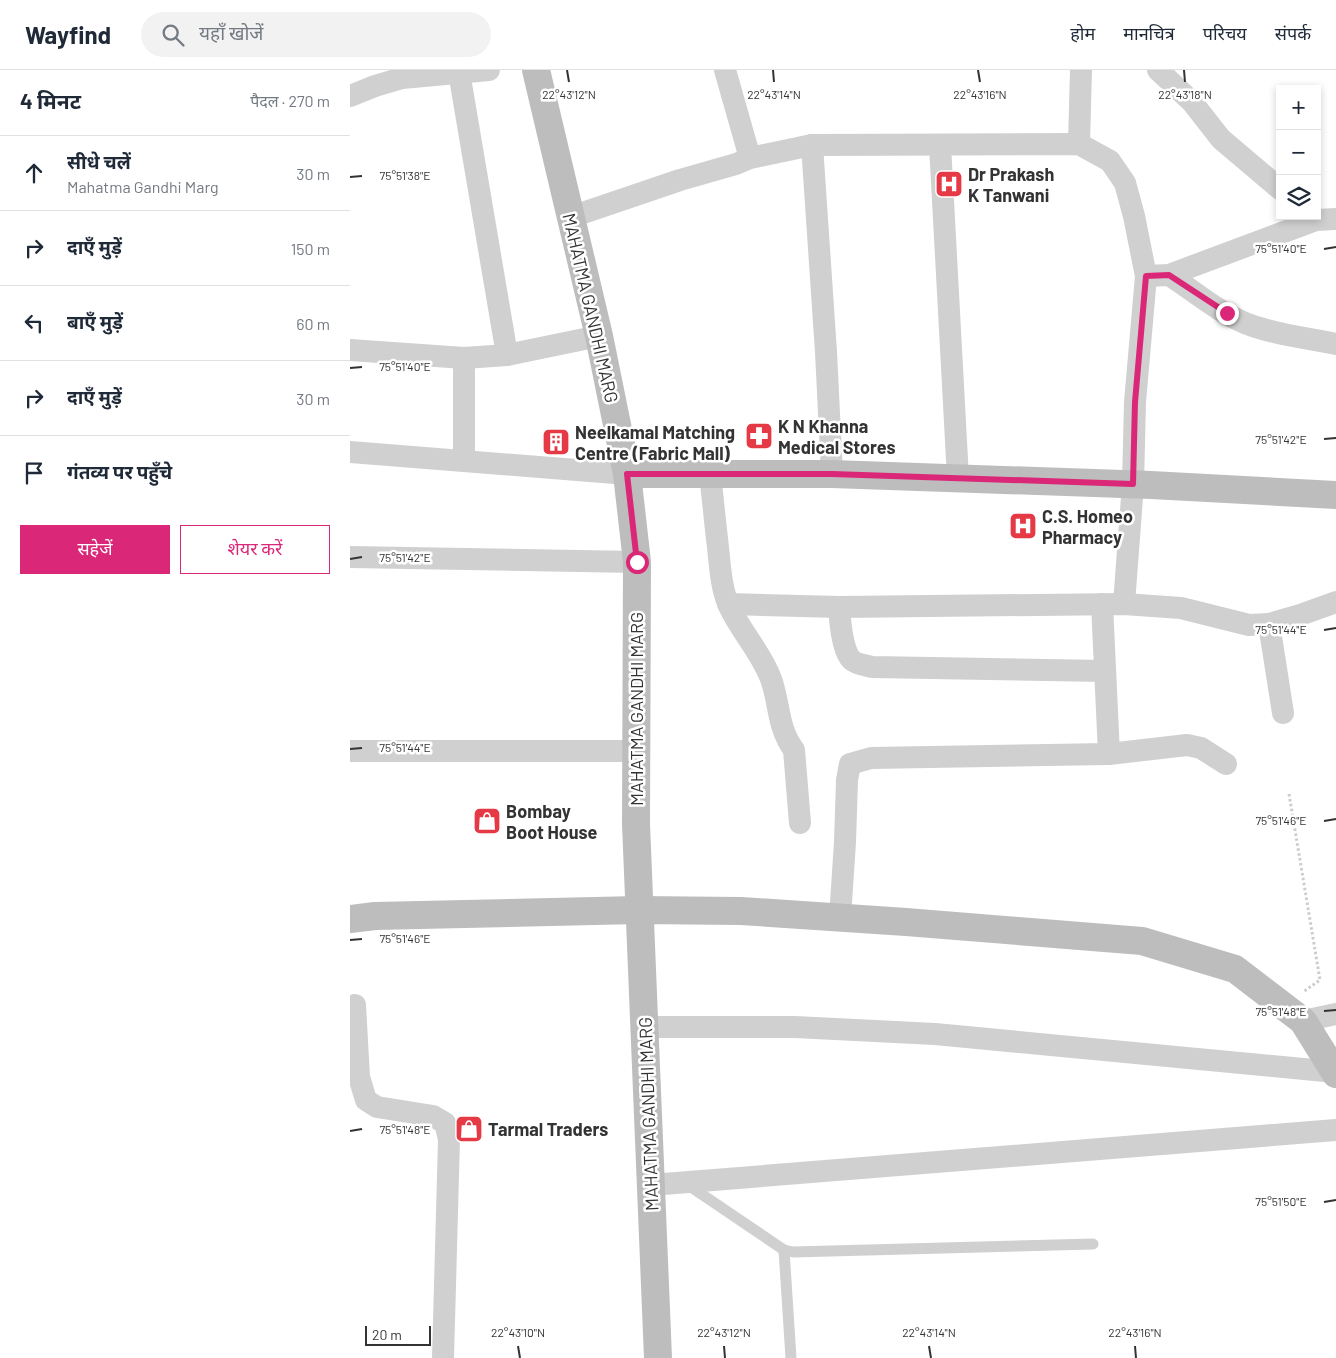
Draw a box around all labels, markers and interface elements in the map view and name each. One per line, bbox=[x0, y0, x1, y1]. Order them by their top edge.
search box bbox=[141, 12, 491, 57]
text: Wayfind bbox=[25, 20, 111, 49]
icon: search bbox=[159, 21, 187, 49]
text: यहाँ खोजें bbox=[199, 21, 263, 44]
text: होम bbox=[1070, 22, 1095, 44]
text: मानचित्र bbox=[1123, 22, 1175, 44]
text: परिचय bbox=[1203, 22, 1247, 44]
text: संपर्क bbox=[1275, 22, 1311, 44]
map controls bbox=[1276, 85, 1321, 220]
button: + bbox=[1276, 85, 1321, 130]
text: 22°43'12"N bbox=[542, 87, 596, 101]
text: 22°43'14"N bbox=[747, 87, 801, 101]
text: 22°43'16"N bbox=[953, 87, 1007, 101]
text: 22°43'18"N bbox=[1158, 87, 1212, 101]
text: 4 मिनट bbox=[20, 88, 81, 113]
text: पैदल · 270 m bbox=[250, 91, 330, 110]
button: − bbox=[1276, 130, 1321, 175]
text: सीधे चलें bbox=[67, 150, 131, 173]
icon: ahead bbox=[20, 159, 48, 187]
place label: Dr Prakash K Tanwani bbox=[968, 163, 1054, 206]
text: 30 m bbox=[296, 164, 330, 183]
text: 75°51'38"E bbox=[380, 168, 430, 182]
hospital icon: Dr Prakash K Tanwani bbox=[934, 169, 964, 199]
button: layers bbox=[1276, 175, 1321, 220]
text: Mahatma Gandhi Marg bbox=[67, 177, 219, 196]
street label: MAHATMA GANDHI MARG bbox=[558, 211, 624, 405]
icon: right bbox=[20, 234, 48, 262]
text: दाएँ मुड़ें bbox=[67, 235, 122, 258]
text: 150 m bbox=[291, 239, 330, 258]
text: 75°51'40"E bbox=[1255, 241, 1307, 255]
route end bbox=[1216, 302, 1239, 325]
icon: left bbox=[20, 309, 48, 337]
text: बाएँ मुड़ें bbox=[67, 310, 123, 333]
text: 60 m bbox=[296, 314, 330, 333]
text: 75°51'40"E bbox=[379, 359, 431, 373]
icon: right bbox=[20, 384, 48, 412]
text: दाएँ मुड़ें bbox=[67, 385, 122, 408]
text: 30 m bbox=[296, 389, 330, 408]
place label: K N Khanna Medical Stores bbox=[778, 415, 896, 458]
place label: Neelkamal Matching Centre (Fabric Mall) bbox=[575, 421, 735, 464]
pharmacy icon: K N Khanna Medical Stores bbox=[744, 421, 774, 451]
building icon: Neelkamal Matching Centre (Fabric Mall) bbox=[541, 427, 571, 457]
text: 75°51'42"E bbox=[1255, 432, 1307, 446]
icon: arrive bbox=[20, 459, 48, 487]
text: गंतव्य पर पहुँचे bbox=[67, 460, 172, 483]
place label: C.S. Homeo Pharmacy bbox=[1042, 505, 1133, 548]
hospital icon: C.S. Homeo Pharmacy bbox=[1008, 511, 1038, 541]
button: सहेजें bbox=[20, 525, 170, 574]
button: शेयर करें bbox=[180, 525, 330, 574]
text: 75°51'42"E bbox=[379, 550, 431, 564]
route start bbox=[626, 551, 649, 574]
street label: MAHATMA GANDHI MARG bbox=[625, 612, 647, 806]
text: 75°51'44"E bbox=[1255, 622, 1307, 636]
text: 75°51'44"E bbox=[379, 740, 431, 754]
place label: Bombay Boot House bbox=[506, 800, 598, 843]
shop icon: Bombay Boot House bbox=[472, 806, 502, 836]
text: 75°51'46"E bbox=[1255, 813, 1307, 827]
text: 75°51'46"E bbox=[379, 931, 431, 945]
text: 75°51'48"E bbox=[1255, 1004, 1307, 1018]
street label: MAHATMA GANDHI MARG bbox=[634, 1017, 662, 1211]
shop icon: Tarmal Traders bbox=[454, 1114, 484, 1144]
place label: Tarmal Traders bbox=[488, 1118, 608, 1140]
text: 75°51'48"E bbox=[379, 1122, 431, 1136]
text: 75°51'50"E bbox=[1255, 1194, 1307, 1208]
scale bar bbox=[365, 1323, 431, 1346]
text: 22°43'10"N bbox=[491, 1325, 545, 1339]
text: 22°43'12"N bbox=[697, 1325, 751, 1339]
text: 22°43'14"N bbox=[902, 1325, 956, 1339]
text: 22°43'16"N bbox=[1108, 1325, 1162, 1339]
text: 20 m bbox=[372, 1326, 402, 1343]

